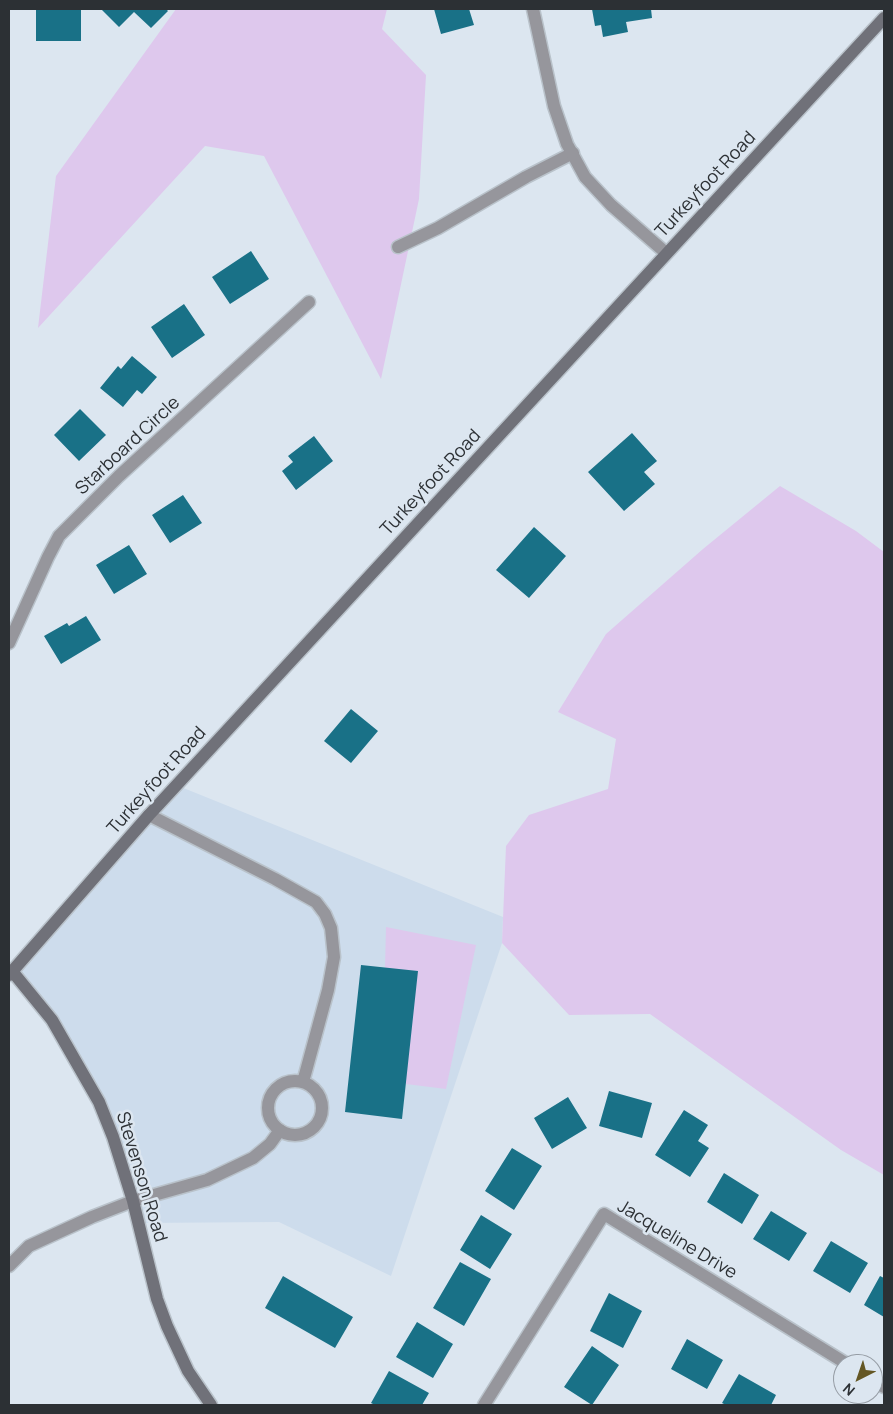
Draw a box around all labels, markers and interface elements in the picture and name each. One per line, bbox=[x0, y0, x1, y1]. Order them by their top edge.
street label: Turkeyfoot Road bbox=[651, 127, 761, 243]
street label: Starboard Circle bbox=[71, 392, 185, 500]
street label: Turkeyfoot Road bbox=[376, 425, 486, 541]
street label: Turkeyfoot Road bbox=[103, 723, 211, 839]
street label: Stevenson Road bbox=[111, 1109, 171, 1245]
street label: Jacqueline Drive bbox=[613, 1196, 741, 1284]
north arrow bbox=[833, 1354, 883, 1404]
text: N bbox=[838, 1379, 859, 1400]

